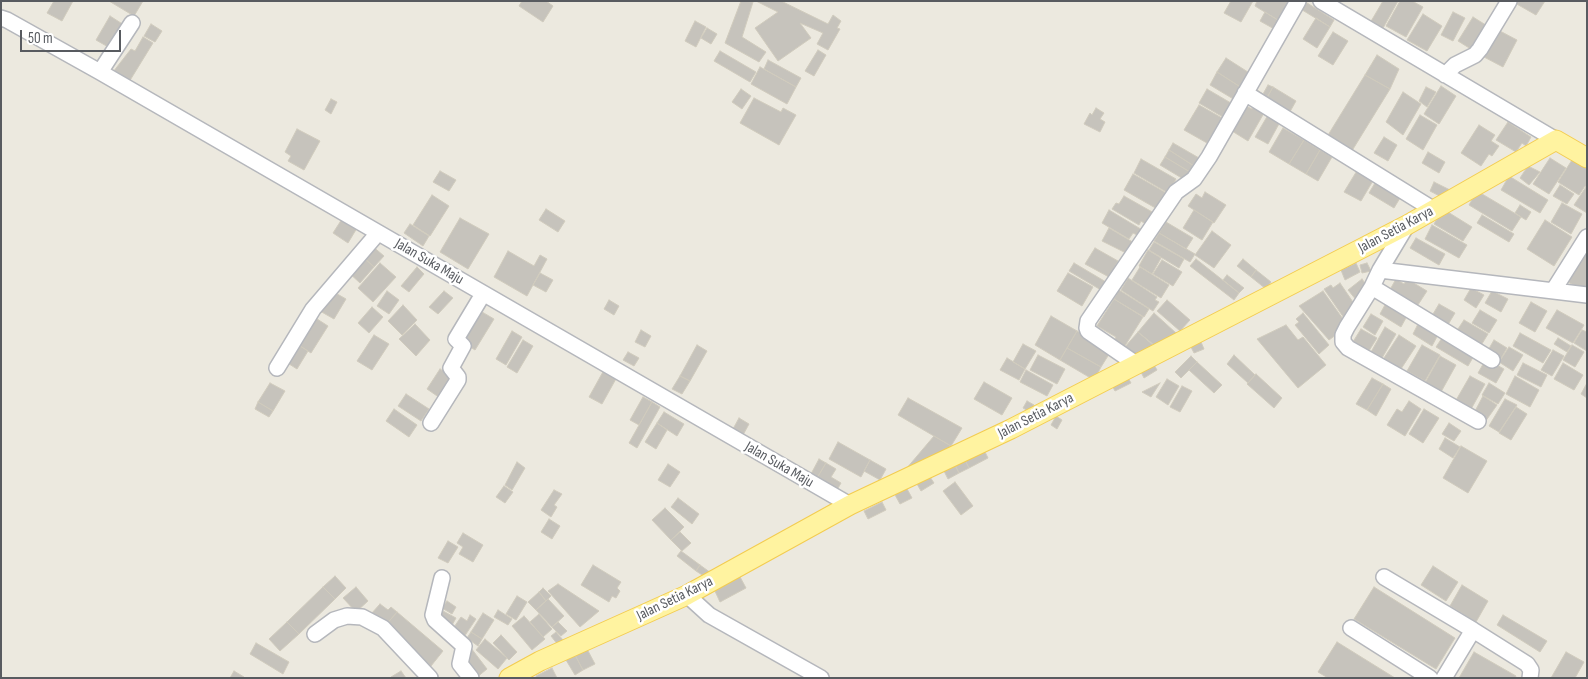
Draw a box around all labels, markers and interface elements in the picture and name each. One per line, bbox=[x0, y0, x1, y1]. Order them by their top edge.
scale bar bbox=[22, 20, 124, 52]
text: 50 m bbox=[28, 29, 53, 48]
street label: Jalan Setia Karya bbox=[1355, 203, 1437, 257]
street label: Jalan Suka Maju bbox=[391, 235, 467, 289]
street label: Jalan Setia Karya bbox=[995, 389, 1077, 443]
street label: Jalan Suka Maju bbox=[741, 438, 817, 492]
street label: Jalan Setia Karya bbox=[634, 573, 716, 625]

